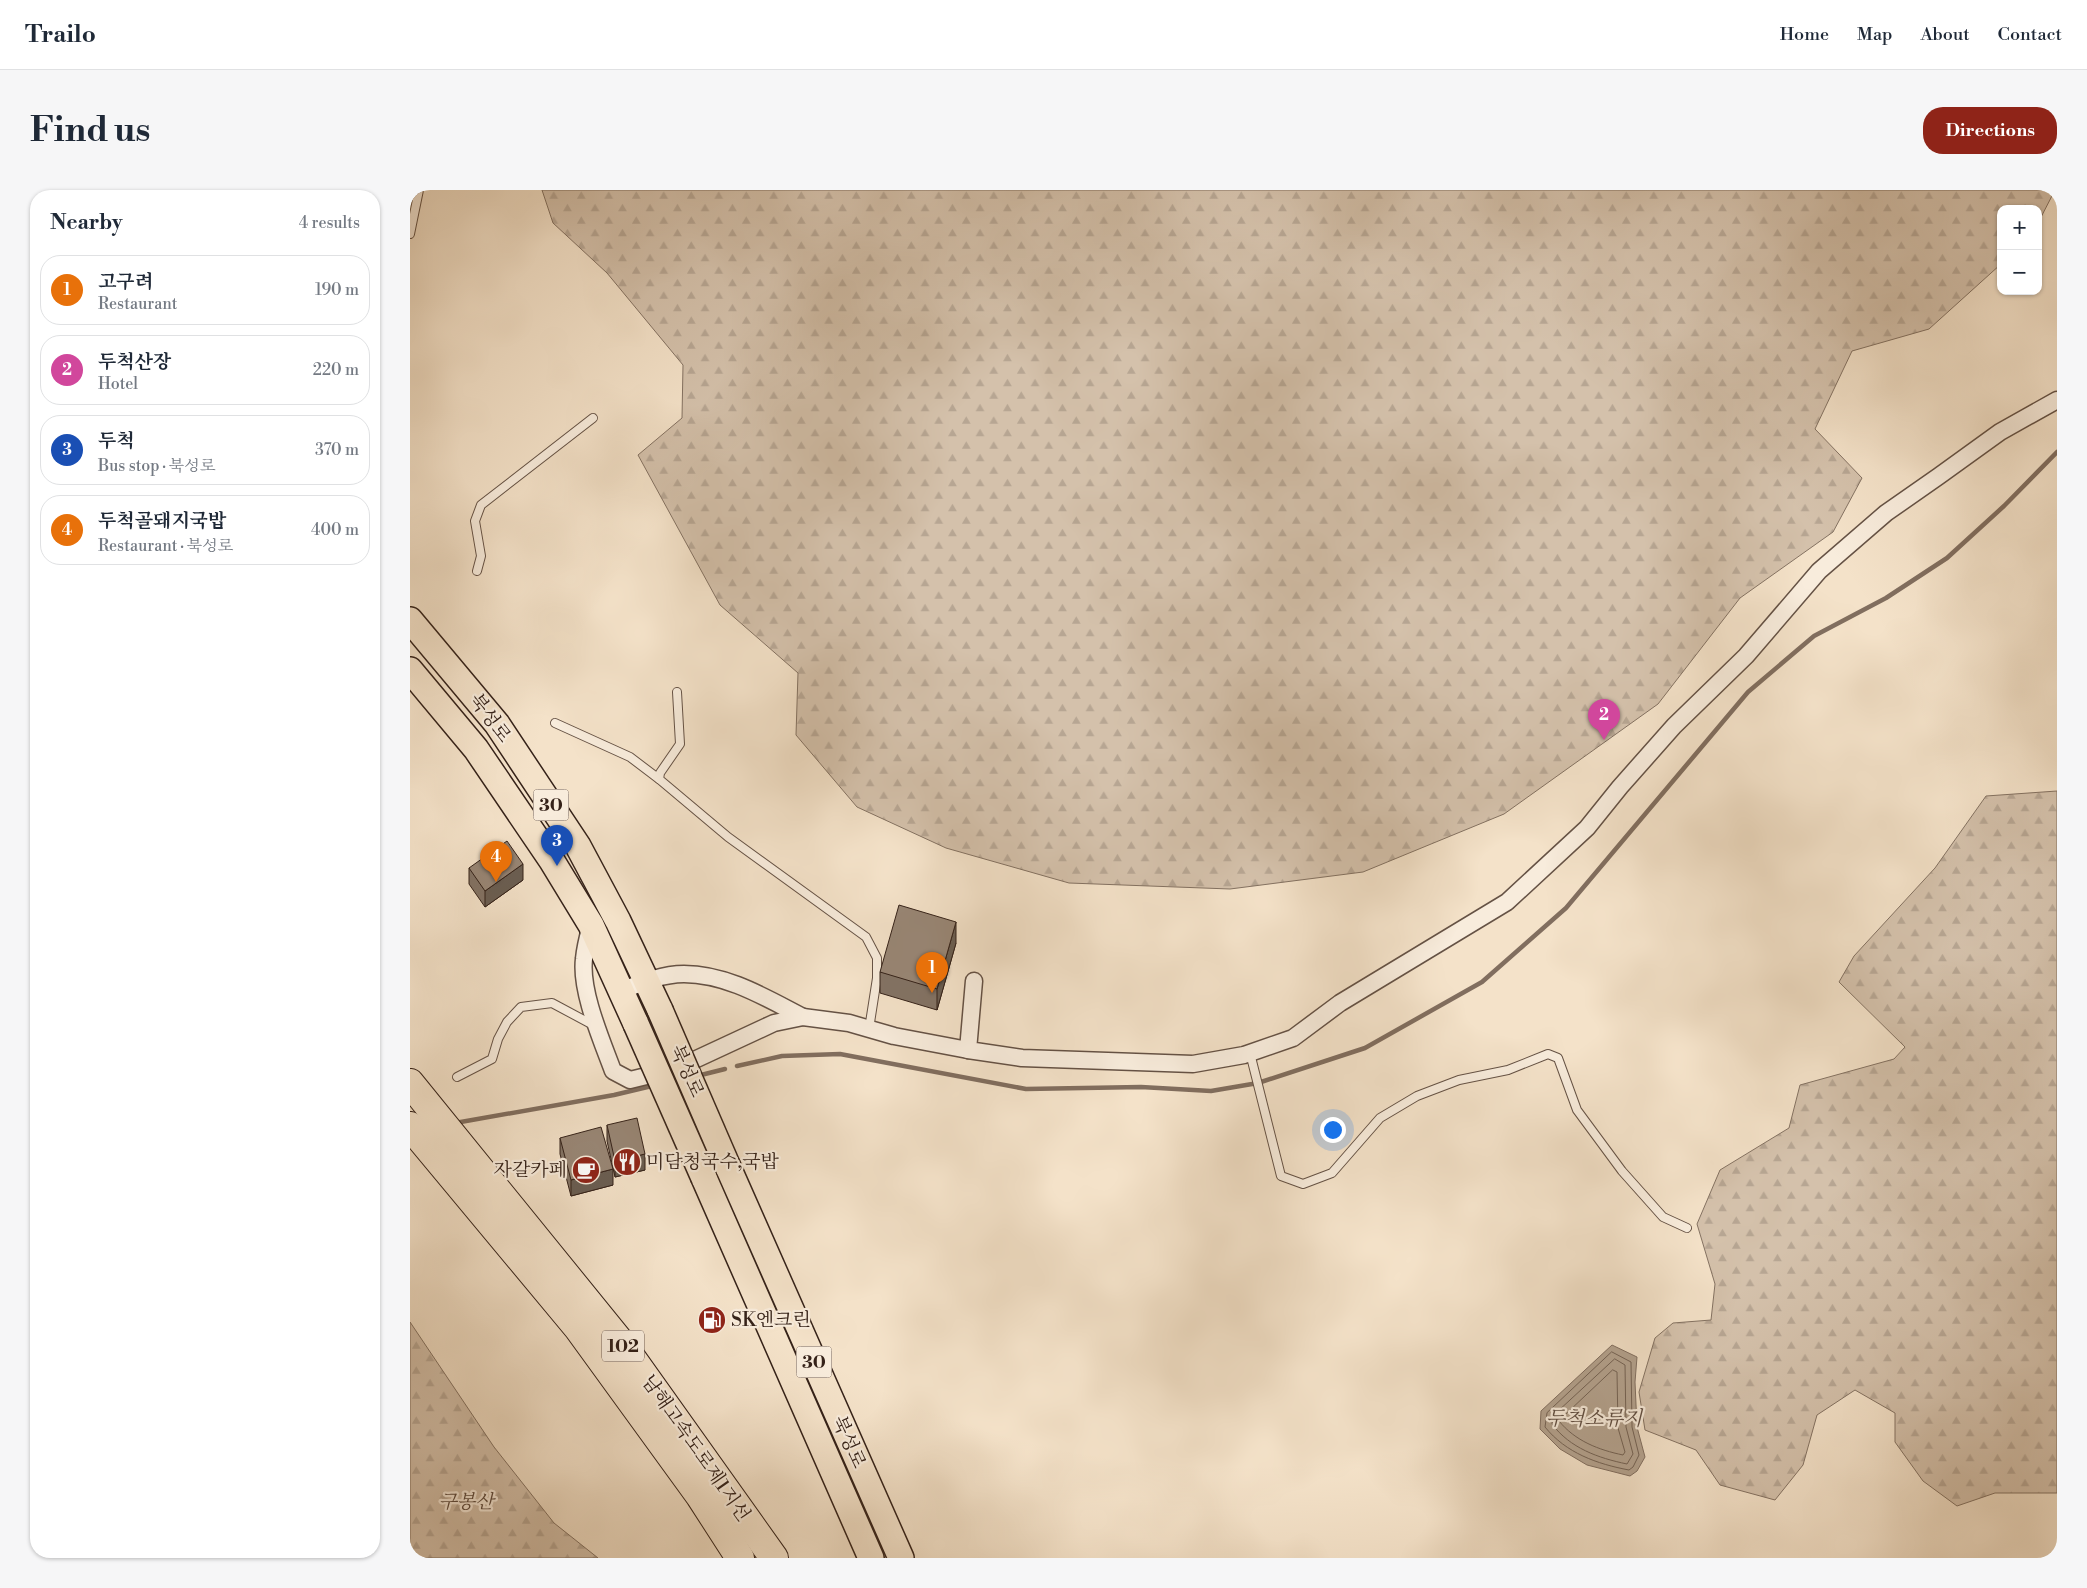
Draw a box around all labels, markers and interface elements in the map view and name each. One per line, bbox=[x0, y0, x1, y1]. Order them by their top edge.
text: Trailo bbox=[25, 20, 96, 50]
text: Home bbox=[1780, 23, 1829, 46]
text: Map bbox=[1857, 23, 1893, 46]
text: About bbox=[1921, 23, 1970, 46]
text: Contact bbox=[1998, 23, 2062, 46]
button: Directions bbox=[1923, 107, 2057, 154]
text: Find us bbox=[30, 109, 150, 152]
map controls bbox=[1997, 205, 2042, 295]
button: + bbox=[1997, 205, 2042, 250]
text: Nearby bbox=[50, 210, 123, 236]
text: 4 results bbox=[299, 213, 360, 233]
button: − bbox=[1997, 250, 2042, 295]
text: 고구려 bbox=[98, 270, 153, 294]
text: 1 bbox=[63, 280, 71, 300]
text: 190 m bbox=[315, 280, 359, 300]
text: Restaurant bbox=[98, 294, 177, 314]
text: 두척산장 bbox=[98, 350, 171, 374]
text: 2 bbox=[62, 360, 72, 380]
text: 220 m bbox=[313, 360, 359, 380]
text: Hotel bbox=[98, 374, 138, 394]
text: 두척 bbox=[98, 429, 135, 453]
text: 3 bbox=[62, 440, 72, 460]
text: 370 m bbox=[315, 440, 359, 460]
text: Bus stop · 북성로 bbox=[98, 456, 215, 476]
text: 두척골돼지국밥 bbox=[98, 509, 226, 533]
text: 4 bbox=[62, 520, 72, 540]
text: 400 m bbox=[311, 520, 359, 540]
text: Restaurant · 북성로 bbox=[98, 536, 233, 556]
street label: 북성로 bbox=[464, 689, 516, 747]
pin: 2 bbox=[1588, 699, 1620, 740]
road number: 30 bbox=[534, 790, 568, 820]
pin: 3 bbox=[541, 825, 573, 866]
pin: 4 bbox=[480, 841, 512, 882]
pin: 1 bbox=[916, 952, 948, 993]
street label: 북성로 bbox=[665, 1041, 709, 1101]
your location bbox=[1320, 1117, 1346, 1143]
restaurant icon: 미담청국수,국밥 bbox=[612, 1147, 642, 1177]
place label: 미담청국수,국밥 bbox=[646, 1150, 780, 1174]
cafe icon: 자갈카페 bbox=[571, 1155, 601, 1185]
place label: 자갈카페 bbox=[494, 1158, 567, 1182]
fuel station icon: SK엔크린 bbox=[697, 1305, 727, 1335]
place label: SK엔크린 bbox=[731, 1308, 811, 1332]
road number: 102 bbox=[602, 1330, 644, 1362]
road number: 30 bbox=[796, 1346, 832, 1378]
street label: 남해고속도로제1지선 bbox=[636, 1370, 756, 1526]
water label: 두척소류지 bbox=[1546, 1407, 1644, 1432]
street label: 북성로 bbox=[827, 1412, 871, 1472]
park label: 구봉산 bbox=[438, 1490, 496, 1514]

